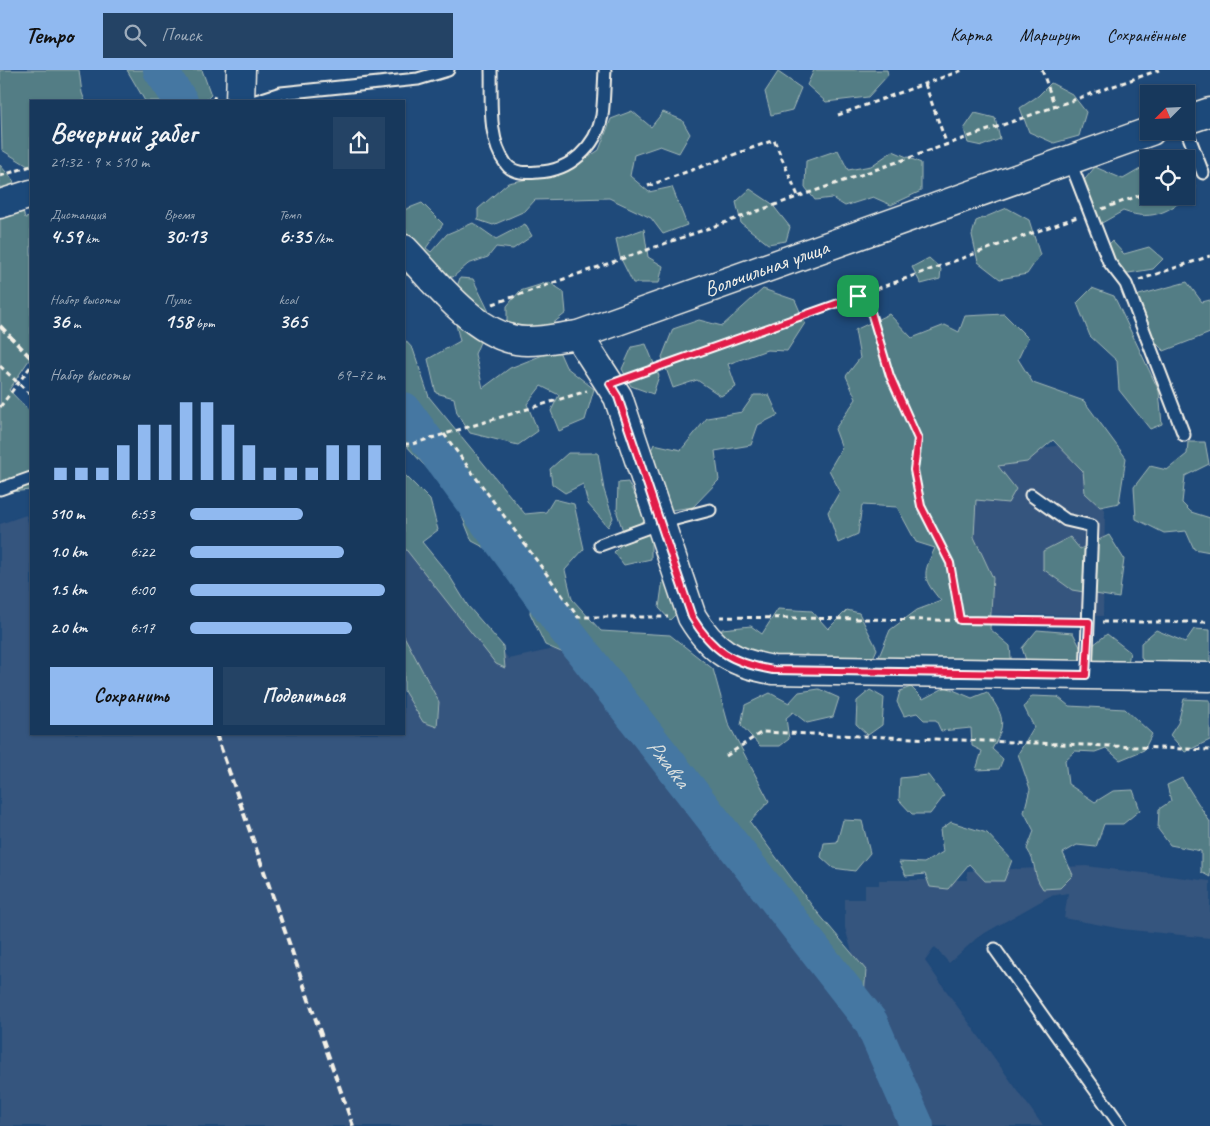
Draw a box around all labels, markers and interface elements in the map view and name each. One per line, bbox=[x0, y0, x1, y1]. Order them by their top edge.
search box bbox=[103, 13, 453, 58]
text: Tempo bbox=[25, 20, 73, 50]
icon: search bbox=[121, 21, 149, 49]
text: Поиск bbox=[161, 23, 201, 47]
text: Карта bbox=[950, 24, 991, 46]
text: Маршрут bbox=[1019, 24, 1079, 46]
text: Сохранённые bbox=[1107, 24, 1185, 46]
north arrow bbox=[1140, 85, 1195, 140]
map controls bbox=[1140, 85, 1195, 205]
text: Вечерний забег bbox=[50, 115, 197, 150]
button: share bbox=[333, 117, 385, 169]
button: locate bbox=[1140, 150, 1195, 205]
text: 21:32 · 9 × 510 m bbox=[50, 152, 149, 172]
text: Дистанция bbox=[50, 206, 106, 223]
text: Время bbox=[164, 206, 194, 223]
text: Темп bbox=[279, 206, 301, 223]
text: 4.59 bbox=[50, 223, 82, 249]
text: 30:13 bbox=[164, 223, 206, 249]
text: 6:35 bbox=[279, 223, 311, 249]
text: km bbox=[82, 230, 99, 247]
text: /km bbox=[311, 230, 333, 247]
street label: Волочильная улица bbox=[701, 233, 834, 302]
pin bbox=[837, 275, 879, 317]
icon: arrive bbox=[844, 282, 872, 310]
text: Набор высоты bbox=[50, 291, 119, 308]
text: Пульс bbox=[164, 291, 191, 308]
text: kcal bbox=[279, 291, 297, 308]
text: 36 bbox=[50, 308, 69, 334]
text: 158 bbox=[164, 308, 192, 334]
text: 365 bbox=[279, 308, 307, 334]
text: m bbox=[69, 315, 81, 332]
text: bpm bbox=[192, 315, 215, 332]
text: Набор высоты bbox=[50, 365, 129, 385]
text: 69–72 m bbox=[336, 365, 385, 385]
text: 510 m bbox=[50, 504, 84, 524]
text: 6:53 bbox=[130, 504, 155, 524]
text: 1.0 km bbox=[50, 542, 87, 562]
text: 6:22 bbox=[130, 542, 155, 562]
text: 1.5 km bbox=[50, 580, 87, 600]
text: 6:00 bbox=[130, 580, 155, 600]
text: 2.0 km bbox=[50, 618, 87, 638]
text: 6:17 bbox=[130, 618, 155, 638]
button: Сохранить bbox=[50, 667, 213, 725]
button: Поделиться bbox=[223, 667, 385, 725]
water label: Ржавка bbox=[641, 733, 697, 795]

